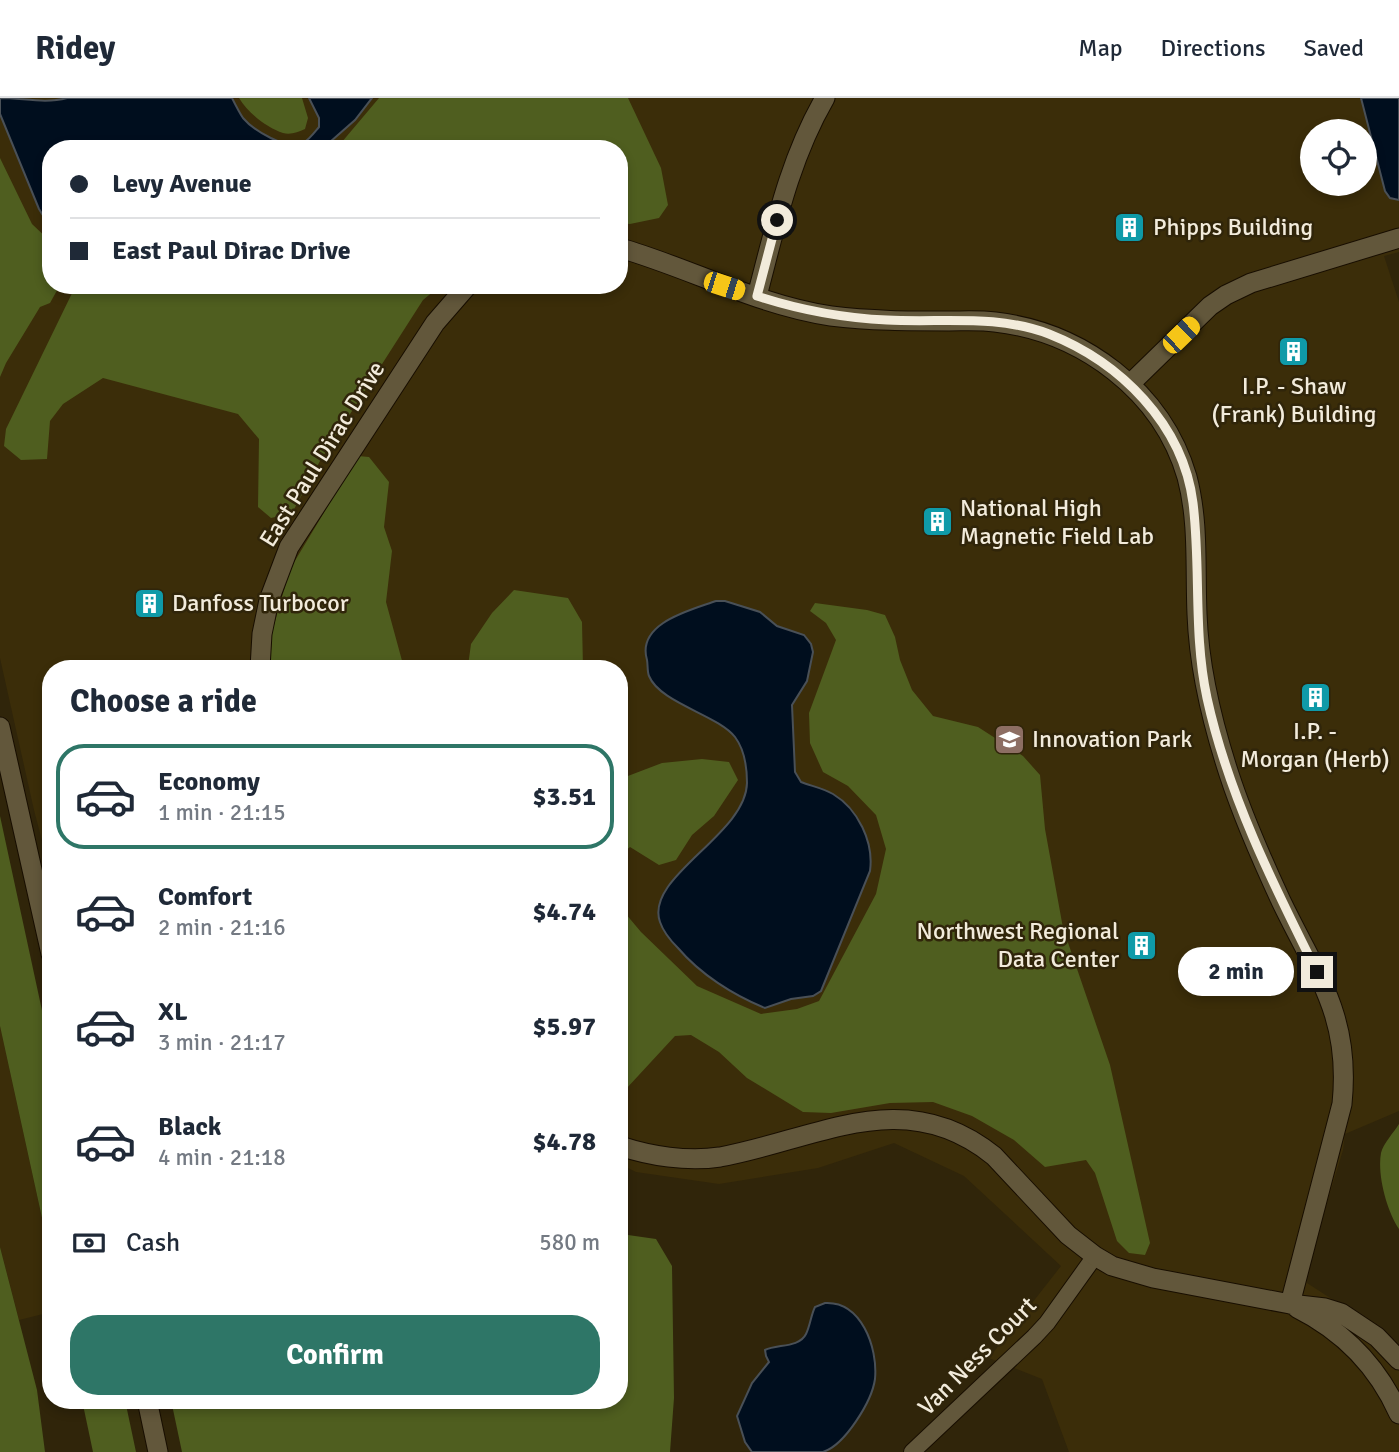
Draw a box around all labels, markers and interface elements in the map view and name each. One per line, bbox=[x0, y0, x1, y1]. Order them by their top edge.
text: Ridey bbox=[35, 28, 115, 69]
text: Map bbox=[1078, 33, 1123, 63]
text: Directions bbox=[1161, 33, 1266, 63]
text: Saved bbox=[1304, 33, 1364, 63]
map controls bbox=[1300, 119, 1377, 196]
button: locate bbox=[1300, 119, 1377, 196]
text: Levy Avenue bbox=[112, 168, 252, 200]
route start bbox=[761, 204, 793, 236]
building icon: Phipps Building bbox=[1113, 210, 1147, 244]
place label: Phipps Building bbox=[1153, 212, 1313, 242]
text: East Paul Dirac Drive bbox=[112, 235, 351, 267]
car bbox=[701, 270, 748, 302]
car bbox=[1159, 313, 1204, 357]
building icon: I.P. - Shaw (Frank) Building bbox=[1277, 335, 1311, 369]
street label: East Paul Dirac Drive bbox=[253, 356, 391, 552]
place label: I.P. - Shaw (Frank) Building bbox=[1212, 371, 1377, 429]
place label: National High Magnetic Field Lab bbox=[960, 493, 1154, 551]
building icon: National High Magnetic Field Lab bbox=[920, 505, 954, 539]
building icon: Danfoss Turbocor bbox=[132, 586, 166, 620]
place label: Danfoss Turbocor bbox=[172, 588, 349, 618]
building icon: I.P. - Morgan (Herb) bbox=[1298, 680, 1332, 714]
text: Choose a ride bbox=[70, 682, 257, 721]
place label: I.P. - Morgan (Herb) bbox=[1240, 716, 1390, 774]
school or university icon: Innovation Park bbox=[992, 722, 1026, 756]
place label: Innovation Park bbox=[1032, 724, 1192, 754]
icon: car bbox=[74, 765, 137, 828]
text: Economy bbox=[158, 766, 260, 798]
text: $3.51 bbox=[532, 781, 596, 813]
text: 1 min · 21:15 bbox=[158, 798, 286, 827]
icon: car bbox=[74, 880, 137, 943]
text: Comfort bbox=[158, 881, 252, 913]
text: $4.74 bbox=[532, 896, 596, 928]
text: 2 min · 21:16 bbox=[158, 913, 286, 942]
place label: Northwest Regional Data Center bbox=[917, 916, 1119, 974]
building icon: Northwest Regional Data Center bbox=[1125, 928, 1159, 962]
callout: 2 min bbox=[1177, 948, 1292, 996]
route end bbox=[1301, 956, 1333, 988]
text: 2 min bbox=[1208, 957, 1264, 986]
icon: car bbox=[74, 995, 137, 1058]
text: XL bbox=[158, 996, 188, 1028]
text: $5.97 bbox=[532, 1011, 596, 1043]
text: 3 min · 21:17 bbox=[158, 1028, 286, 1057]
icon: car bbox=[74, 1110, 137, 1173]
text: Black bbox=[158, 1111, 221, 1143]
text: $4.78 bbox=[532, 1126, 596, 1158]
text: 4 min · 21:18 bbox=[158, 1143, 286, 1172]
icon: cash bbox=[70, 1224, 108, 1262]
text: Cash bbox=[126, 1227, 180, 1259]
text: 580 m bbox=[539, 1228, 600, 1257]
street label: Van Ness Court bbox=[911, 1290, 1043, 1422]
button: Confirm bbox=[70, 1315, 600, 1395]

